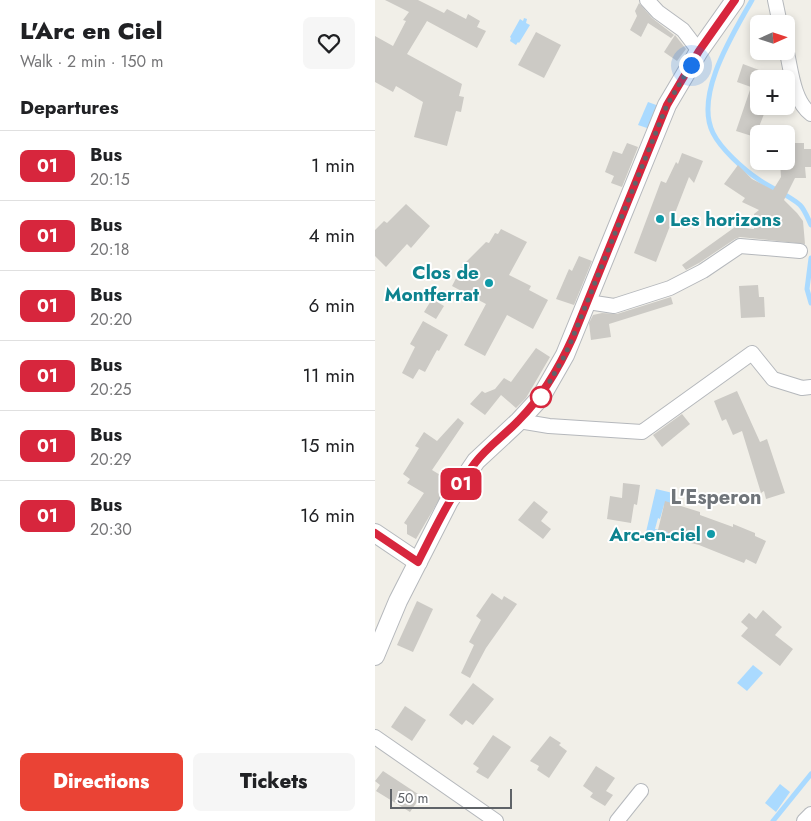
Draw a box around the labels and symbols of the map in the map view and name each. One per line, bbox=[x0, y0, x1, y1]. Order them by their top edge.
north arrow bbox=[750, 15, 795, 60]
your location bbox=[679, 53, 704, 78]
place label: Les horizons bbox=[670, 206, 781, 233]
marker: Les horizons bbox=[654, 213, 666, 225]
place label: Clos de Montferrat bbox=[385, 259, 479, 308]
marker: Clos de Montferrat bbox=[483, 277, 495, 289]
unlabelled marker bbox=[530, 386, 552, 408]
line badge: 01 bbox=[439, 468, 483, 500]
district label: L'Esperon bbox=[670, 483, 762, 512]
place label: Arc-en-ciel bbox=[608, 521, 701, 548]
marker: Arc-en-ciel bbox=[705, 528, 717, 540]
scale bar bbox=[390, 786, 513, 809]

